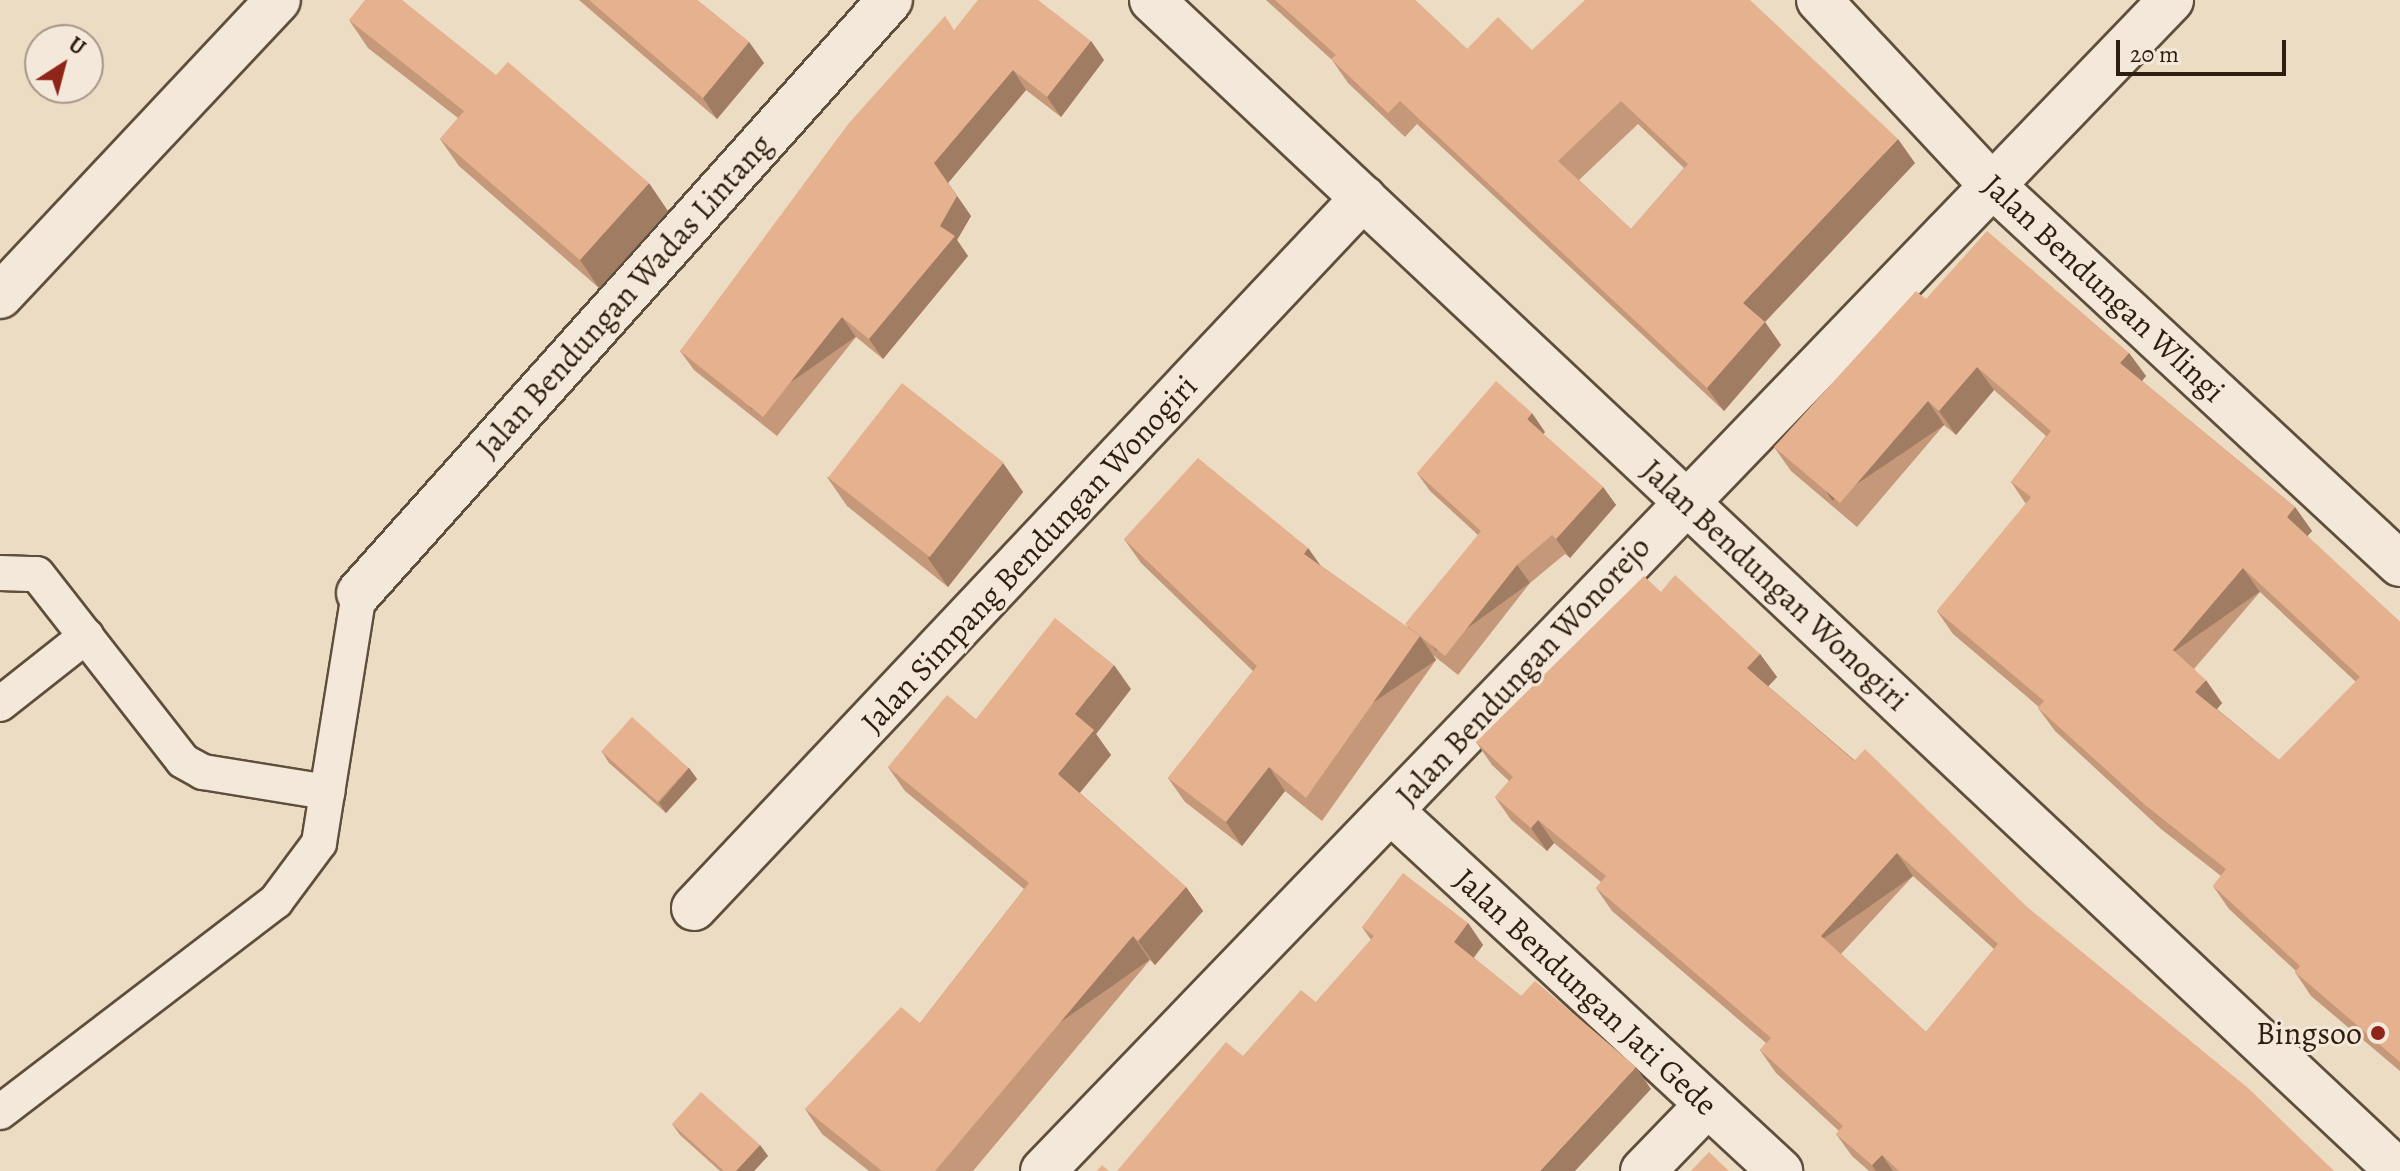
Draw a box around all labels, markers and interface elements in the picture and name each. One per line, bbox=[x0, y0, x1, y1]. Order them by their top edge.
north arrow bbox=[24, 24, 104, 104]
scale bar bbox=[2120, 24, 2290, 74]
text: U bbox=[62, 30, 92, 63]
text: 20 m bbox=[2130, 38, 2179, 70]
street label: Jalan Bendungan Wadas Lintang bbox=[468, 126, 780, 466]
street label: Jalan Bendungan Wlingi bbox=[1975, 166, 2233, 410]
street label: Jalan Simpang Bendungan Wonogiri bbox=[853, 367, 1205, 741]
street label: Jalan Bendungan Wonogiri bbox=[1633, 451, 1917, 719]
street label: Jalan Bendungan Wonorejo bbox=[1388, 528, 1658, 814]
street label: Jalan Bendungan Jati Gede bbox=[1447, 860, 1725, 1124]
place label: Bingsoo bbox=[2256, 1014, 2362, 1052]
marker: Bingsoo bbox=[2369, 1024, 2387, 1042]

